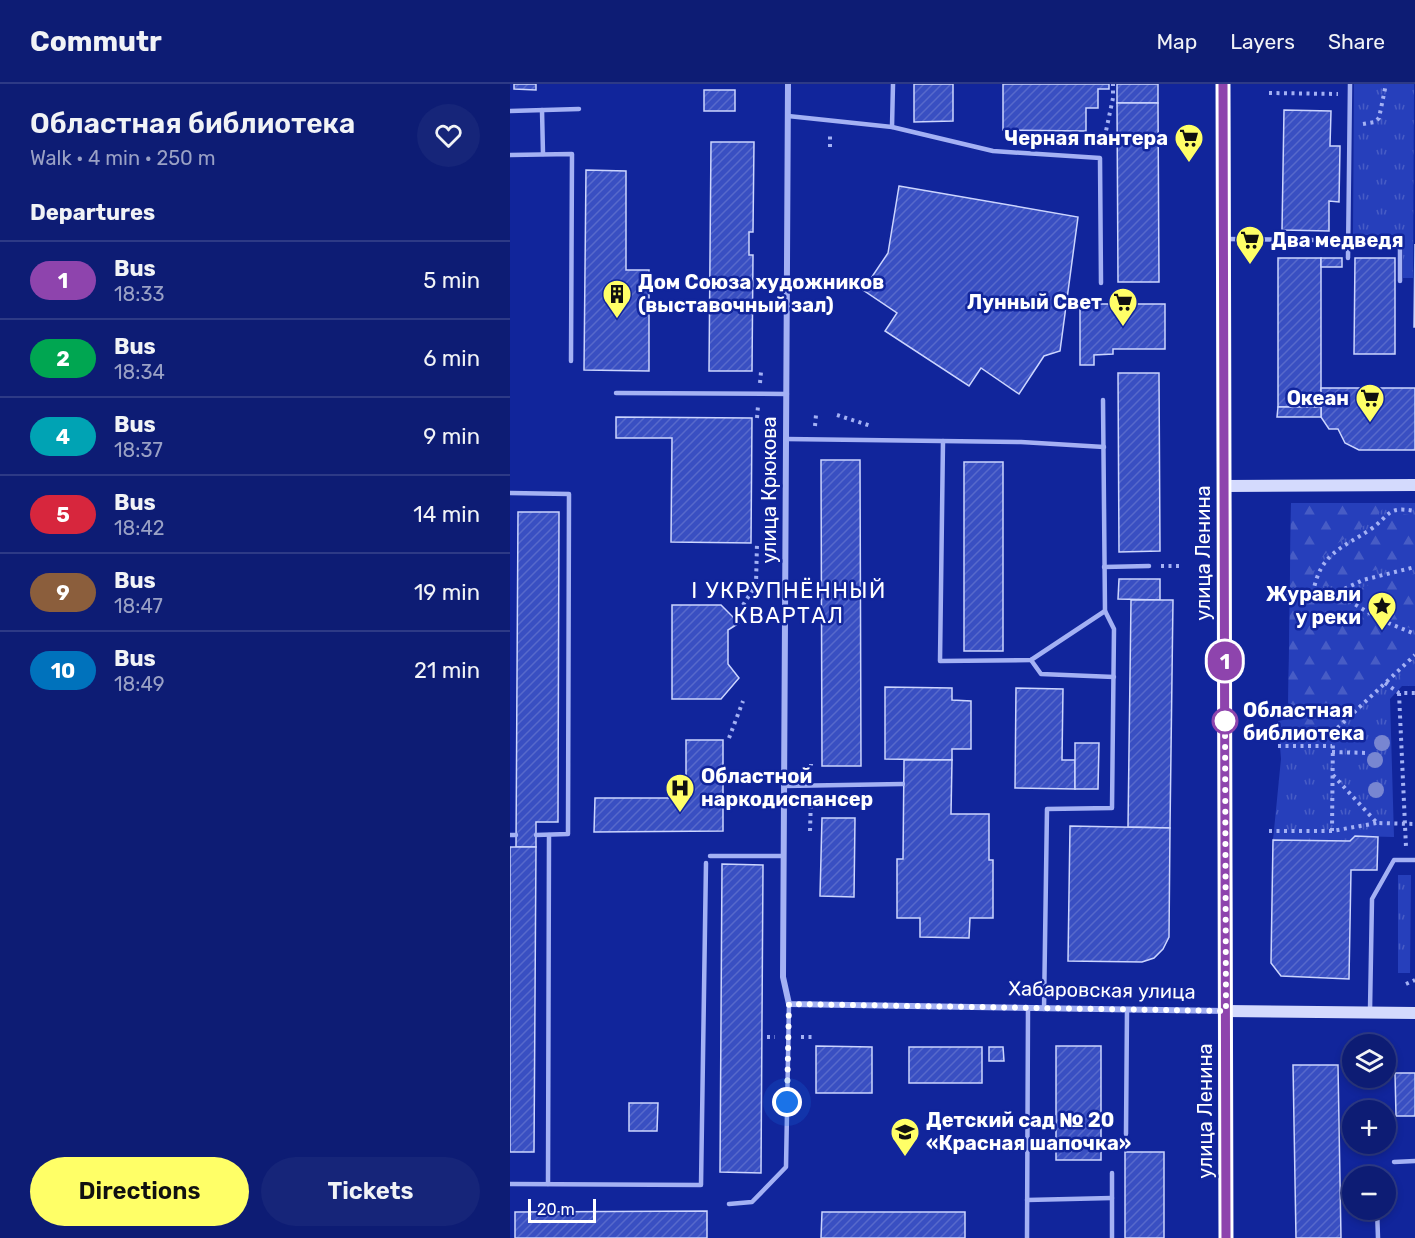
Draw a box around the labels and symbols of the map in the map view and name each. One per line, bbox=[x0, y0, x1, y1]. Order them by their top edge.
supermarket icon: Черная пантера bbox=[1173, 122, 1205, 164]
place label: Черная пантера bbox=[1004, 126, 1168, 150]
supermarket icon: Два медведя bbox=[1234, 224, 1266, 266]
place label: Два медведя bbox=[1271, 228, 1404, 252]
place label: Дом Союза художников (выставочный зал) bbox=[638, 270, 884, 317]
building icon: Дом Союза художников (выставочный зал) bbox=[601, 278, 633, 320]
supermarket icon: Лунный Свет bbox=[1107, 286, 1139, 328]
place label: Лунный Свет bbox=[967, 290, 1102, 314]
supermarket icon: Океан bbox=[1354, 382, 1386, 424]
place label: Океан bbox=[1287, 386, 1349, 410]
street label: улица Крюкова bbox=[757, 416, 781, 564]
street label: улица Ленина bbox=[1191, 485, 1215, 621]
district label: I УКРУПНЁННЫЙ КВАРТАЛ bbox=[691, 577, 887, 629]
place label: Журавли у реки bbox=[1266, 582, 1361, 629]
place icon: Журавли у реки bbox=[1366, 590, 1398, 632]
line badge: 1 bbox=[1206, 642, 1244, 680]
place label: Областная библиотека bbox=[1243, 698, 1365, 745]
marker: Областная библиотека bbox=[1212, 708, 1238, 734]
place label: Областной наркодиспансер bbox=[701, 764, 873, 811]
hospital icon: Областной наркодиспансер bbox=[664, 772, 696, 814]
street label: Хабаровская улица bbox=[1008, 976, 1196, 1004]
street label: улица Ленина bbox=[1193, 1043, 1217, 1179]
your location bbox=[772, 1087, 802, 1117]
place label: Детский сад № 20 «Красная шапочка» bbox=[926, 1108, 1131, 1155]
school or university icon: Детский сад № 20 «Красная шапочка» bbox=[889, 1116, 921, 1158]
scale bar bbox=[528, 1196, 596, 1224]

